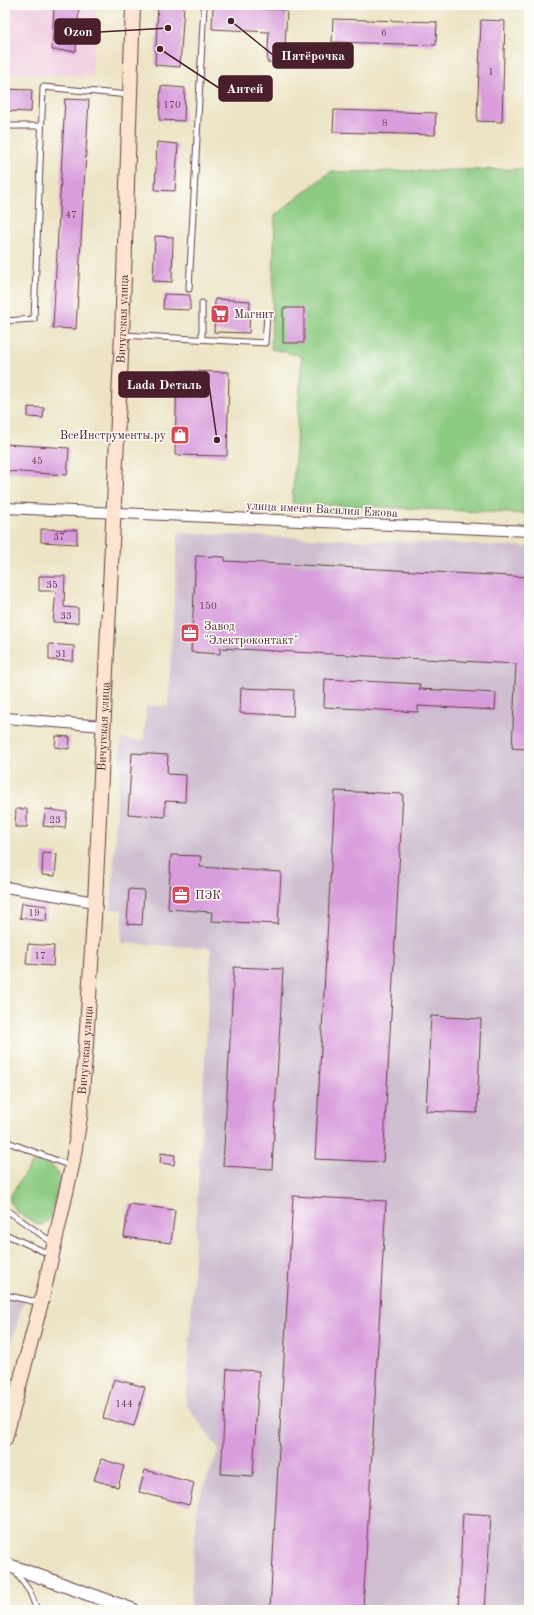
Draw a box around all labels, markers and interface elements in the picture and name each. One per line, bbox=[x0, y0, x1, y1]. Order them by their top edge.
callout: Ozon bbox=[55, 19, 100, 44]
text: Ozon bbox=[63, 26, 93, 39]
house number: 6 bbox=[381, 28, 387, 38]
callout: Пятёрочка bbox=[273, 43, 353, 68]
text: Пятёрочка bbox=[281, 50, 345, 63]
house number: 1 bbox=[488, 67, 494, 77]
callout: Антей bbox=[219, 76, 272, 101]
text: Антей bbox=[226, 83, 264, 96]
house number: 170 bbox=[163, 100, 181, 110]
house number: 8 bbox=[382, 118, 388, 128]
house number: 47 bbox=[65, 210, 77, 220]
street label: Вичугская улица bbox=[116, 274, 131, 364]
supermarket icon: Магнит bbox=[209, 303, 231, 325]
place label: Магнит bbox=[234, 309, 274, 321]
callout: Lada Dеталь bbox=[119, 372, 209, 397]
text: Lada Dеталь bbox=[127, 379, 201, 392]
shop icon: ВсеИнструменты.ру bbox=[169, 424, 191, 446]
place label: ВсеИнструменты.ру bbox=[60, 430, 167, 442]
house number: 45 bbox=[31, 456, 43, 466]
street label: улица имени Василия Ежова bbox=[246, 500, 398, 520]
house number: 37 bbox=[53, 532, 65, 542]
house number: 35 bbox=[46, 580, 58, 590]
house number: 150 bbox=[199, 601, 217, 611]
house number: 33 bbox=[60, 611, 72, 621]
place label: Завод "Электроконтакт" bbox=[204, 621, 298, 647]
office icon: Завод "Электроконтакт" bbox=[179, 622, 201, 644]
house number: 31 bbox=[55, 649, 67, 659]
street label: Вичугская улица bbox=[96, 682, 112, 771]
house number: 23 bbox=[49, 815, 61, 825]
office icon: ПЭК bbox=[170, 884, 192, 906]
place label: ПЭК bbox=[195, 890, 221, 902]
house number: 19 bbox=[28, 908, 40, 918]
house number: 17 bbox=[34, 951, 46, 961]
street label: Вичугская улица bbox=[77, 1005, 95, 1095]
house number: 144 bbox=[115, 1399, 133, 1409]

